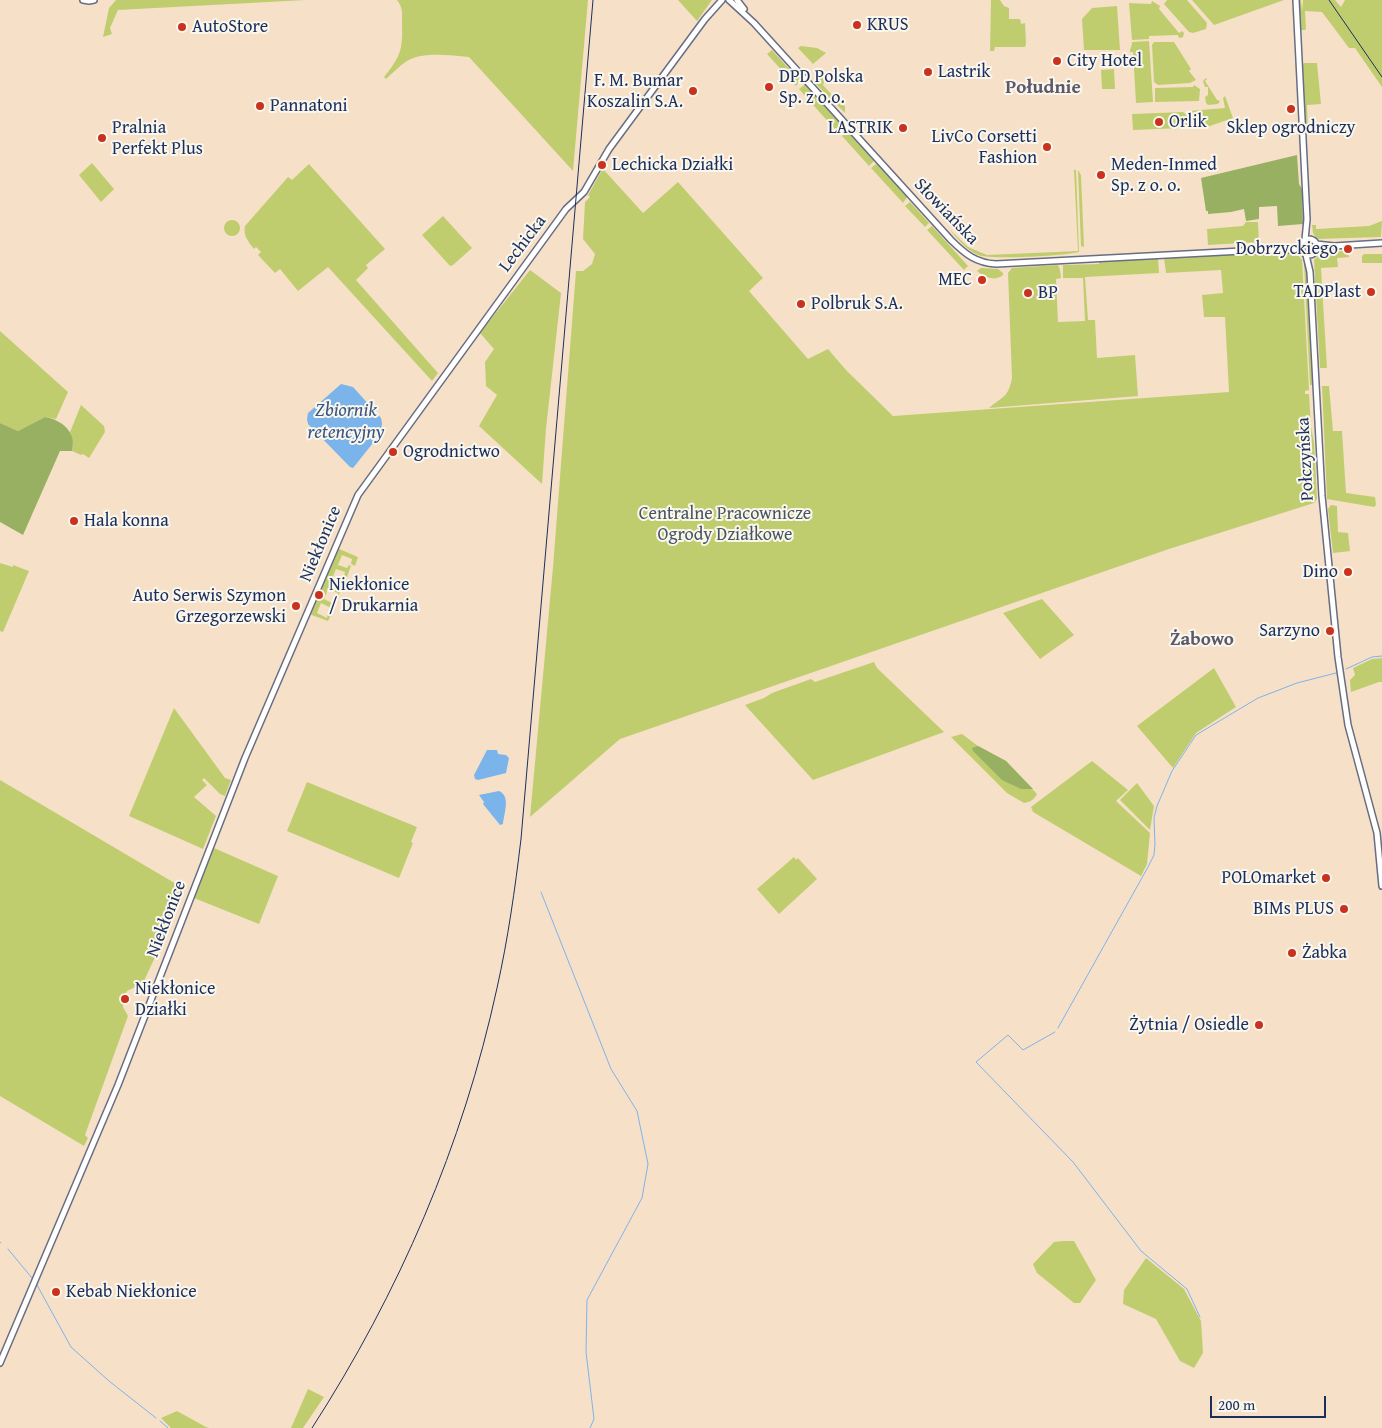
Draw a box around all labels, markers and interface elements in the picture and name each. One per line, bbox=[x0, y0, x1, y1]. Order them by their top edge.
place label: KRUS bbox=[867, 14, 909, 36]
place label: AutoStore bbox=[192, 16, 268, 38]
marker: KRUS bbox=[851, 19, 863, 31]
marker: AutoStore bbox=[176, 21, 188, 33]
place label: City Hotel bbox=[1067, 50, 1142, 72]
marker: City Hotel bbox=[1051, 55, 1063, 67]
place label: Lastrik bbox=[938, 61, 990, 83]
place label: DPD Polska Sp. z o.o. bbox=[779, 66, 863, 108]
marker: Lastrik bbox=[922, 66, 934, 78]
place label: F. M. Bumar Koszalin S.A. bbox=[587, 70, 683, 112]
district label: Południe bbox=[1005, 77, 1081, 99]
marker: DPD Polska Sp. z o.o. bbox=[763, 81, 775, 93]
marker: F. M. Bumar Koszalin S.A. bbox=[687, 85, 699, 97]
place label: Pannatoni bbox=[270, 95, 348, 117]
marker: Pannatoni bbox=[254, 100, 266, 112]
marker: Sklep ogrodniczy bbox=[1285, 103, 1297, 115]
place label: Orlik bbox=[1169, 111, 1207, 133]
marker: Orlik bbox=[1153, 116, 1165, 128]
place label: Pralnia Perfekt Plus bbox=[112, 117, 203, 160]
place label: LASTRIK bbox=[828, 117, 893, 139]
place label: Sklep ogrodniczy bbox=[1226, 117, 1356, 139]
marker: LASTRIK bbox=[897, 122, 909, 134]
place label: LivCo Corsetti Fashion bbox=[932, 126, 1037, 168]
marker: Pralnia Perfekt Plus bbox=[96, 132, 108, 144]
marker: LivCo Corsetti Fashion bbox=[1041, 141, 1053, 153]
place label: Lechicka Działki bbox=[612, 154, 733, 176]
place label: Meden-Inmed Sp. z o. o. bbox=[1111, 154, 1217, 196]
marker: Lechicka Działki bbox=[596, 159, 608, 171]
marker: Meden-Inmed Sp. z o. o. bbox=[1095, 169, 1107, 181]
street label: Słowiańska bbox=[909, 174, 983, 250]
street label: Lechicka bbox=[495, 211, 551, 277]
place label: Dobrzyckiego bbox=[1236, 238, 1338, 260]
marker: Dobrzyckiego bbox=[1342, 243, 1354, 255]
place label: MEC bbox=[938, 269, 972, 291]
marker: MEC bbox=[976, 274, 988, 286]
place label: TADPlast bbox=[1293, 281, 1361, 303]
place label: BP bbox=[1038, 282, 1058, 304]
marker: TADPlast bbox=[1365, 286, 1377, 298]
marker: BP bbox=[1022, 287, 1034, 299]
place label: Polbruk S.A. bbox=[811, 293, 903, 315]
marker: Polbruk S.A. bbox=[795, 298, 807, 310]
water label: Zbiornik retencyjny bbox=[308, 400, 384, 444]
street label: Połczyńska bbox=[1293, 417, 1319, 501]
place label: Ogrodnictwo bbox=[403, 441, 500, 463]
marker: Ogrodnictwo bbox=[387, 446, 399, 458]
street label: Niekłonice bbox=[295, 503, 347, 585]
park label: Centralne Pracownicze Ogrody Działkowe bbox=[639, 503, 811, 546]
place label: Hala konna bbox=[84, 510, 169, 532]
marker: Hala konna bbox=[68, 515, 80, 527]
place label: Dino bbox=[1303, 561, 1338, 583]
marker: Dino bbox=[1342, 566, 1354, 578]
place label: Niekłonice / Drukarnia bbox=[329, 574, 418, 616]
place label: Auto Serwis Szymon Grzegorzewski bbox=[133, 585, 286, 628]
marker: Niekłonice / Drukarnia bbox=[313, 589, 325, 601]
marker: Auto Serwis Szymon Grzegorzewski bbox=[290, 600, 302, 612]
place label: Sarzyno bbox=[1259, 620, 1320, 642]
marker: Sarzyno bbox=[1324, 625, 1336, 637]
district label: Żabowo bbox=[1170, 629, 1234, 651]
place label: POLOmarket bbox=[1221, 867, 1316, 889]
marker: POLOmarket bbox=[1320, 872, 1332, 884]
street label: Niekłonice bbox=[143, 878, 191, 960]
place label: BIMs PLUS bbox=[1253, 898, 1334, 920]
marker: BIMs PLUS bbox=[1338, 903, 1350, 915]
place label: Żabka bbox=[1302, 942, 1347, 964]
marker: Żabka bbox=[1286, 947, 1298, 959]
place label: Niekłonice Działki bbox=[135, 978, 215, 1021]
marker: Niekłonice Działki bbox=[119, 993, 131, 1005]
place label: Żytnia / Osiedle bbox=[1129, 1014, 1249, 1036]
marker: Żytnia / Osiedle bbox=[1253, 1019, 1265, 1031]
place label: Kebab Niekłonice bbox=[66, 1281, 197, 1303]
marker: Kebab Niekłonice bbox=[50, 1286, 62, 1298]
scale bar bbox=[1212, 1386, 1328, 1418]
text: 200 m bbox=[1218, 1394, 1255, 1415]

